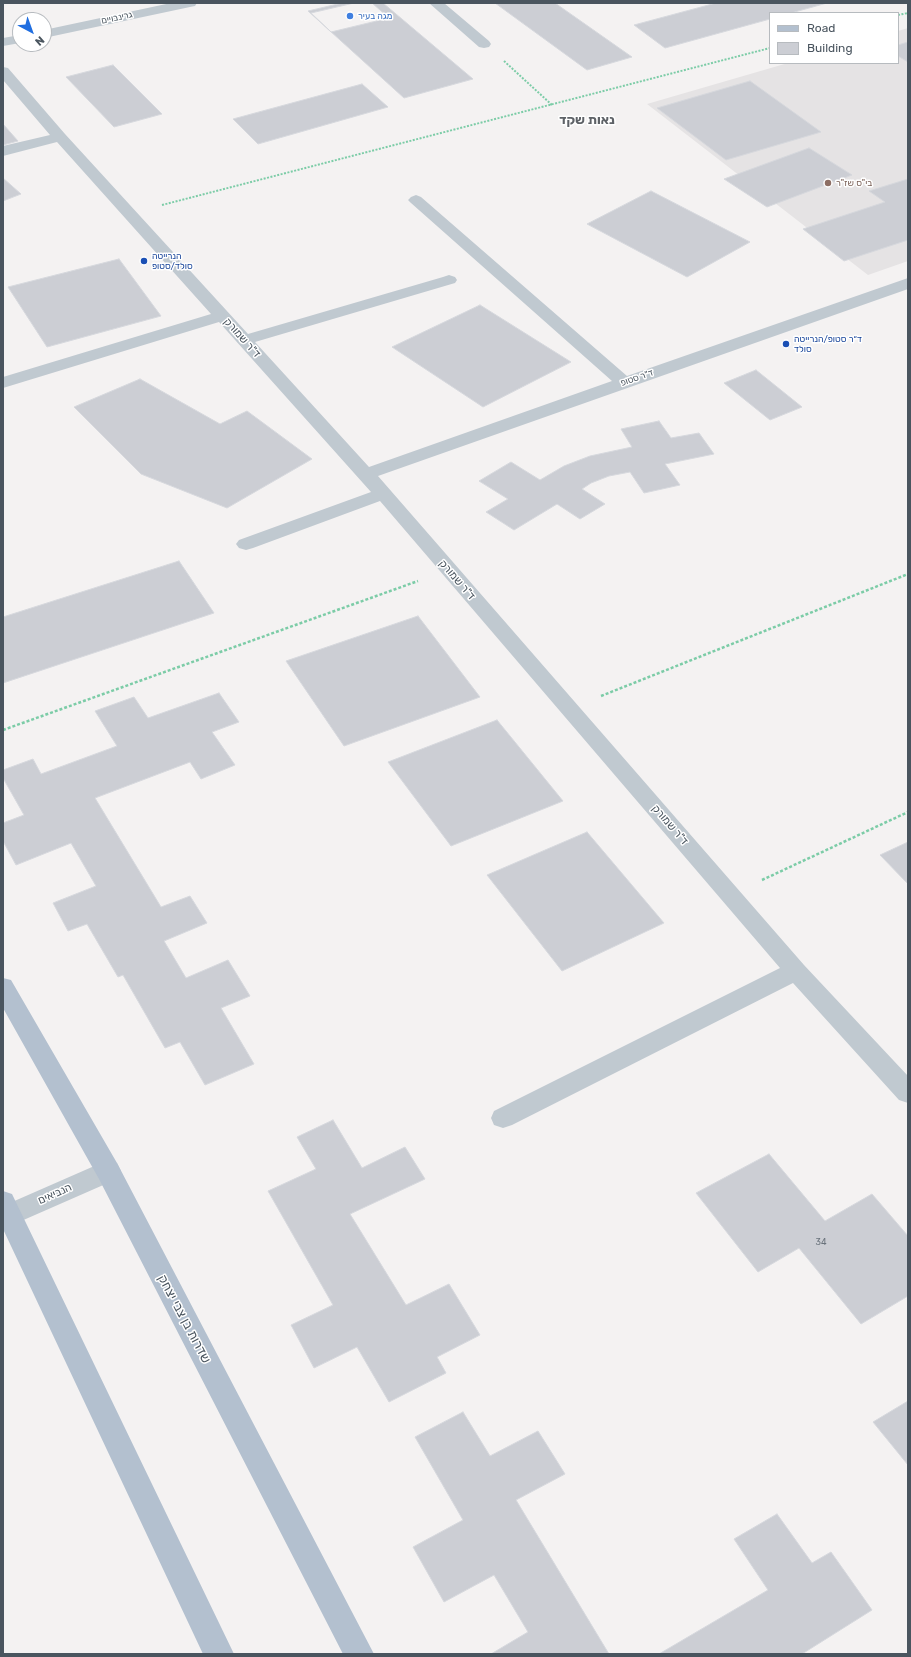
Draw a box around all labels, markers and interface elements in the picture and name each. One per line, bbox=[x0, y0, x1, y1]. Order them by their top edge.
street label: גרינבויים bbox=[100, 9, 134, 27]
marker: מגה בעיר bbox=[345, 11, 355, 21]
place label: מגה בעיר bbox=[358, 11, 392, 21]
north arrow bbox=[12, 12, 52, 52]
legend bbox=[769, 12, 899, 64]
text: Road bbox=[807, 21, 835, 35]
text: N bbox=[32, 33, 47, 48]
text: Building bbox=[807, 41, 853, 55]
district label: נאות שקד bbox=[559, 112, 615, 128]
marker: בי"ס שז"ר bbox=[823, 178, 833, 188]
place label: בי"ס שז"ר bbox=[836, 178, 872, 188]
place label: הנרייטה סולד/סטופ bbox=[152, 251, 193, 272]
marker: הנרייטה סולד/סטופ bbox=[139, 256, 149, 266]
street label: ד"ר שמורק bbox=[221, 315, 263, 361]
place label: ד״ר סטופ/הנרייטה סולד bbox=[794, 334, 862, 355]
marker: ד״ר סטופ/הנרייטה סולד bbox=[781, 339, 791, 349]
street label: ד"ר סטופ bbox=[619, 367, 655, 389]
street label: ד"ר שמורק bbox=[436, 557, 478, 603]
street label: ד"ר שמורק bbox=[649, 802, 691, 848]
street label: הנביאים bbox=[36, 1181, 74, 1207]
house number: 34 bbox=[816, 1237, 826, 1247]
street label: שדרות בן צבי יצחק bbox=[154, 1272, 214, 1366]

